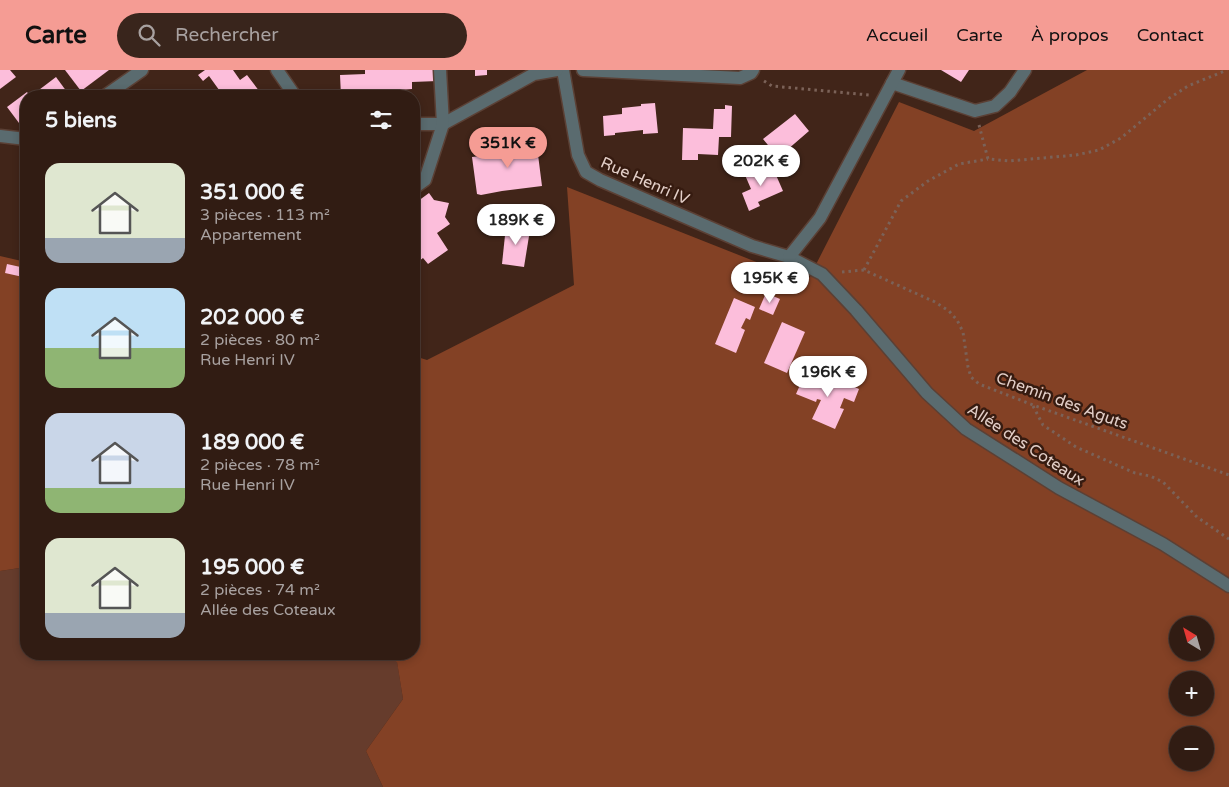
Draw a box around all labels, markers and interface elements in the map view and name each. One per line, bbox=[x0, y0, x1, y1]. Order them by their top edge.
search box bbox=[117, 13, 467, 58]
text: Carte bbox=[25, 21, 87, 50]
icon: search bbox=[135, 21, 163, 49]
text: Rechercher bbox=[175, 24, 278, 46]
text: Accueil bbox=[866, 24, 928, 46]
text: Carte bbox=[956, 24, 1003, 46]
text: À propos bbox=[1031, 24, 1109, 46]
text: Contact bbox=[1137, 24, 1204, 46]
icon: filters bbox=[367, 106, 395, 134]
text: 5 biens bbox=[45, 108, 117, 133]
pin: 351K € bbox=[467, 126, 549, 169]
text: 351K € bbox=[480, 133, 536, 153]
pin: 202K € bbox=[720, 144, 802, 187]
text: 202K € bbox=[733, 151, 789, 171]
street label: Rue Henri IV bbox=[598, 153, 692, 209]
text: 351 000 € bbox=[200, 180, 304, 205]
icon: home bbox=[85, 183, 145, 243]
pin: 189K € bbox=[475, 204, 557, 246]
text: 3 pièces · 113 m² bbox=[200, 205, 330, 225]
text: 189K € bbox=[488, 210, 544, 230]
text: Appartement bbox=[200, 225, 302, 245]
pin: 195K € bbox=[729, 262, 811, 304]
text: 195K € bbox=[742, 268, 798, 288]
text: 202 000 € bbox=[200, 305, 304, 330]
icon: home bbox=[85, 308, 145, 368]
text: 2 pièces · 80 m² bbox=[200, 330, 320, 350]
text: Rue Henri IV bbox=[200, 350, 295, 370]
pin: 196K € bbox=[787, 356, 869, 398]
text: 196K € bbox=[800, 362, 856, 382]
street label: Chemin des Aguts bbox=[993, 368, 1131, 434]
street label: Allée des Coteaux bbox=[964, 400, 1088, 490]
text: 189 000 € bbox=[200, 430, 304, 455]
icon: home bbox=[85, 433, 145, 493]
text: 2 pièces · 78 m² bbox=[200, 455, 320, 475]
text: Rue Henri IV bbox=[200, 475, 295, 495]
text: 195 000 € bbox=[200, 555, 304, 580]
icon: home bbox=[85, 558, 145, 618]
text: 2 pièces · 74 m² bbox=[200, 580, 320, 600]
text: Allée des Coteaux bbox=[200, 600, 336, 620]
north arrow bbox=[1169, 616, 1214, 661]
map controls bbox=[1169, 616, 1214, 771]
button: + bbox=[1169, 671, 1214, 716]
button: − bbox=[1169, 726, 1214, 771]

